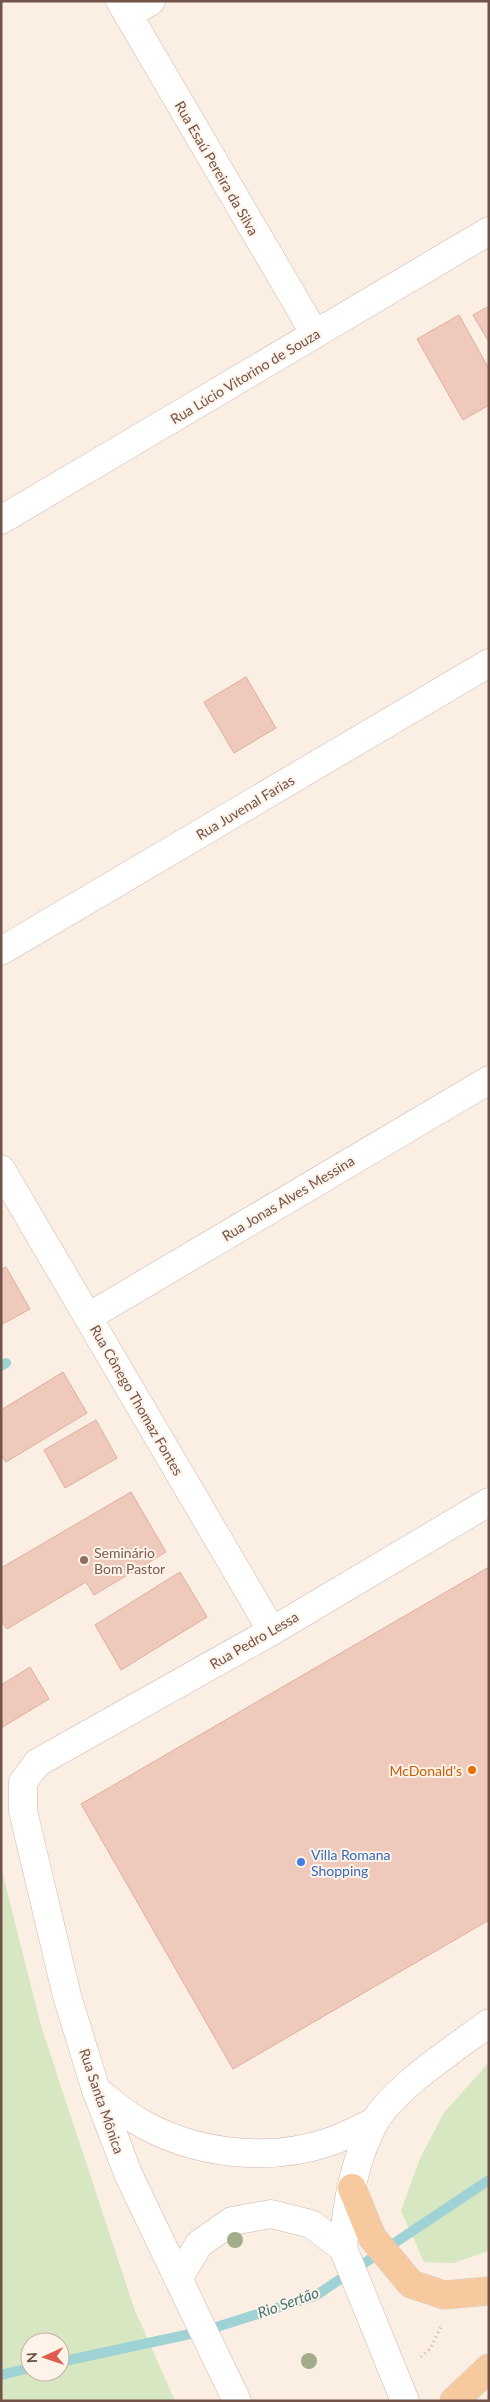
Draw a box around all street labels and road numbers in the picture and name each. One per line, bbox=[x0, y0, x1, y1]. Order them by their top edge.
street label: Rua Esaú Pereira da Silva bbox=[172, 98, 262, 238]
street label: Rua Lúcio Vitorino de Souza bbox=[167, 325, 323, 427]
street label: Rua Juvenal Farias bbox=[193, 771, 297, 843]
street label: Rua Jonas Alves Messina bbox=[219, 1152, 357, 1244]
street label: Rua Cônego Thomaz Fontes bbox=[87, 1322, 187, 1478]
street label: Rua Pedro Lessa bbox=[207, 1608, 301, 1672]
street label: Rua Santa Mônica bbox=[76, 2046, 128, 2156]

